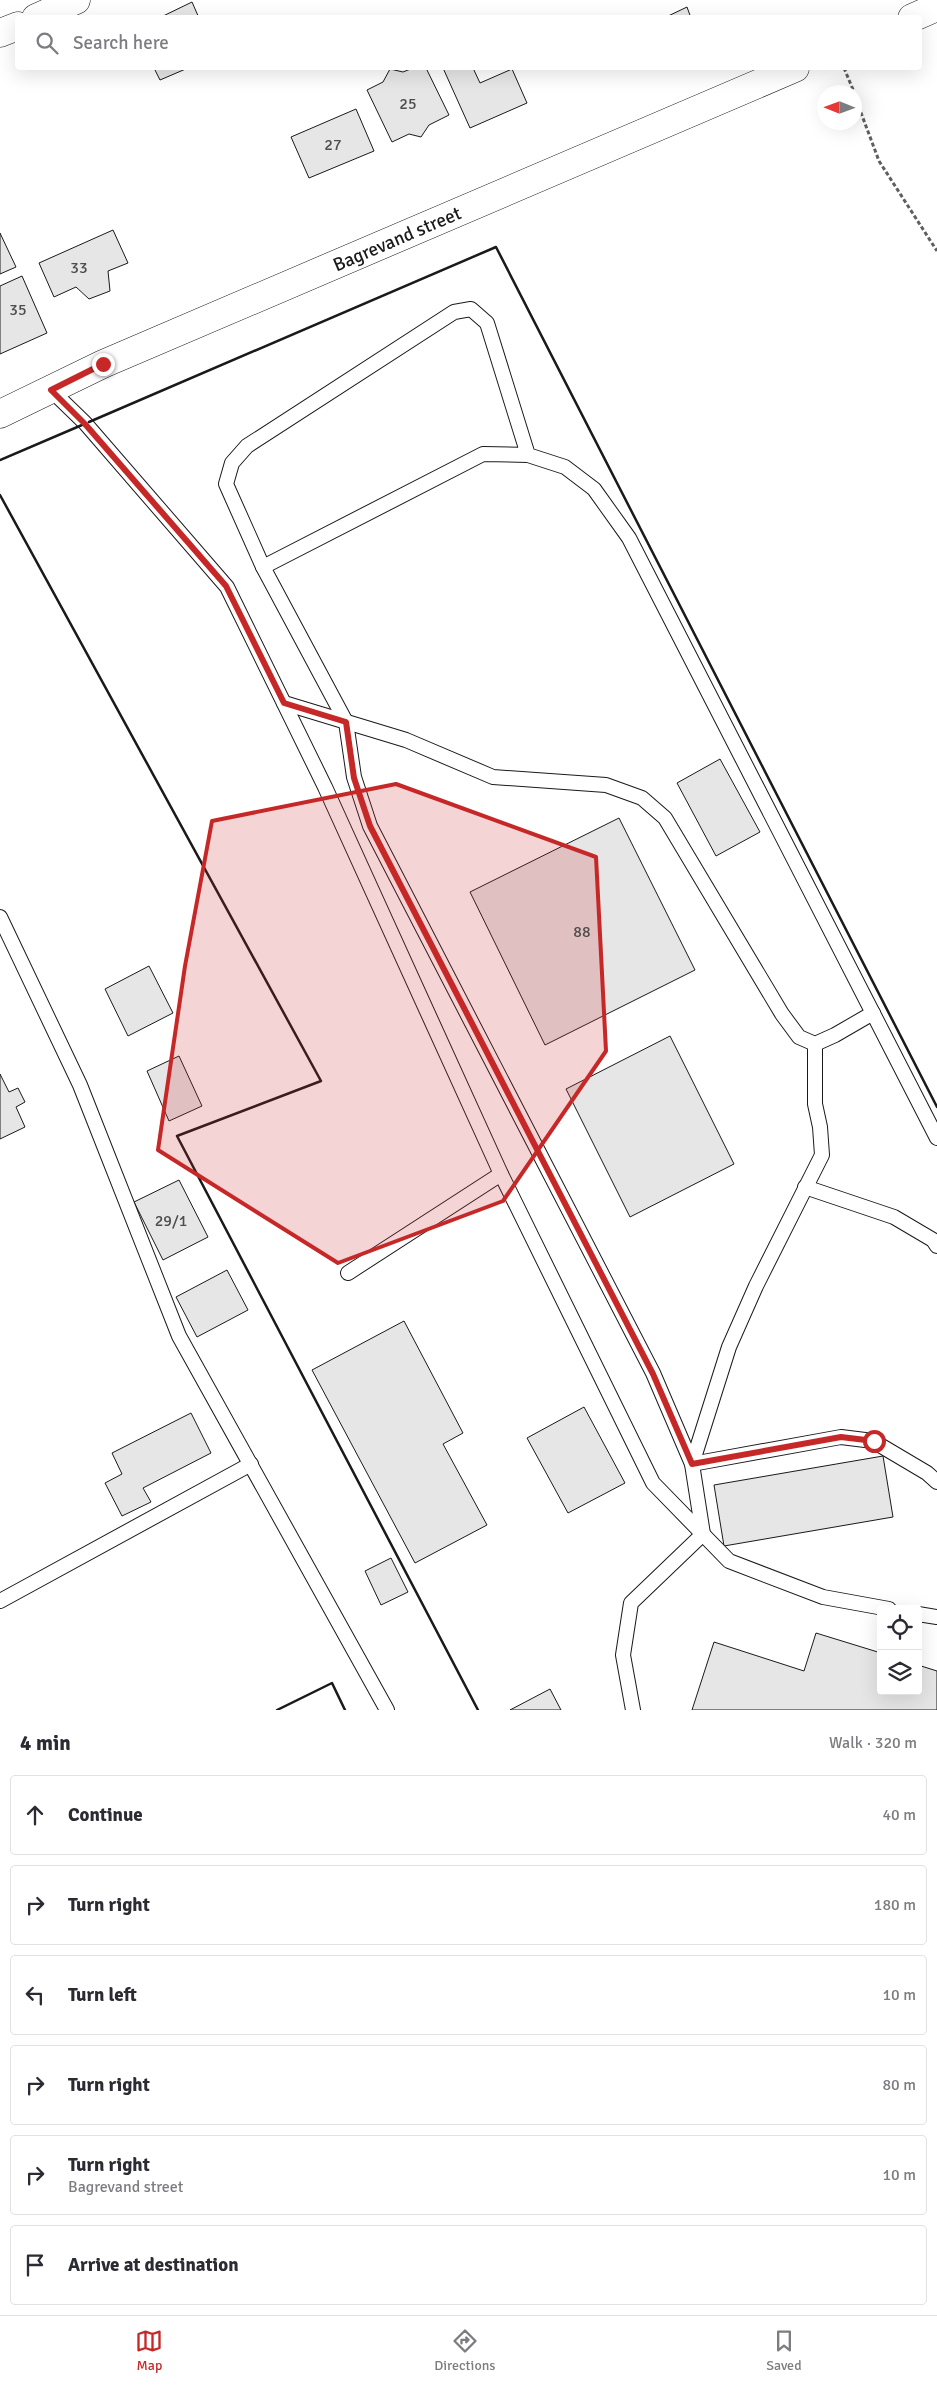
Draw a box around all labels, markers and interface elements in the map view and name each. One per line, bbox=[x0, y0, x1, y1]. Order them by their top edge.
search box bbox=[15, 15, 922, 70]
icon: search bbox=[33, 29, 61, 57]
text: Search here bbox=[73, 31, 169, 55]
north arrow bbox=[817, 85, 862, 130]
house number: 25 bbox=[399, 94, 417, 114]
house number: 27 bbox=[324, 135, 342, 155]
street label: Bagrevand street bbox=[329, 201, 465, 277]
house number: 33 bbox=[70, 258, 88, 278]
house number: 35 bbox=[9, 300, 27, 320]
route end bbox=[92, 353, 115, 376]
house number: 88 bbox=[573, 922, 591, 942]
house number: 29/1 bbox=[155, 1211, 187, 1231]
route start bbox=[863, 1430, 886, 1453]
map controls bbox=[877, 1605, 922, 1695]
button: locate bbox=[877, 1605, 922, 1650]
button: layers bbox=[877, 1650, 922, 1695]
text: 4 min bbox=[20, 1730, 71, 1756]
text: Walk · 320 m bbox=[829, 1733, 917, 1753]
icon: ahead bbox=[21, 1801, 49, 1829]
text: Continue bbox=[68, 1803, 143, 1827]
text: 40 m bbox=[882, 1805, 916, 1825]
icon: right bbox=[21, 1891, 49, 1919]
text: Turn right bbox=[68, 1893, 150, 1917]
text: 180 m bbox=[874, 1895, 916, 1915]
icon: left bbox=[21, 1981, 49, 2009]
text: Turn left bbox=[68, 1983, 137, 2007]
text: 10 m bbox=[882, 1985, 916, 2005]
icon: right bbox=[21, 2071, 49, 2099]
text: Turn right bbox=[68, 2073, 150, 2097]
text: 80 m bbox=[882, 2075, 916, 2095]
text: Turn right bbox=[68, 2153, 150, 2177]
icon: right bbox=[21, 2161, 49, 2189]
text: 10 m bbox=[882, 2165, 916, 2185]
text: Bagrevand street bbox=[68, 2177, 183, 2197]
icon: arrive bbox=[21, 2251, 49, 2279]
text: Arrive at destination bbox=[68, 2253, 239, 2277]
tab: Map bbox=[135, 2327, 163, 2374]
tab: Directions bbox=[434, 2327, 495, 2374]
tab: Saved bbox=[766, 2327, 802, 2374]

